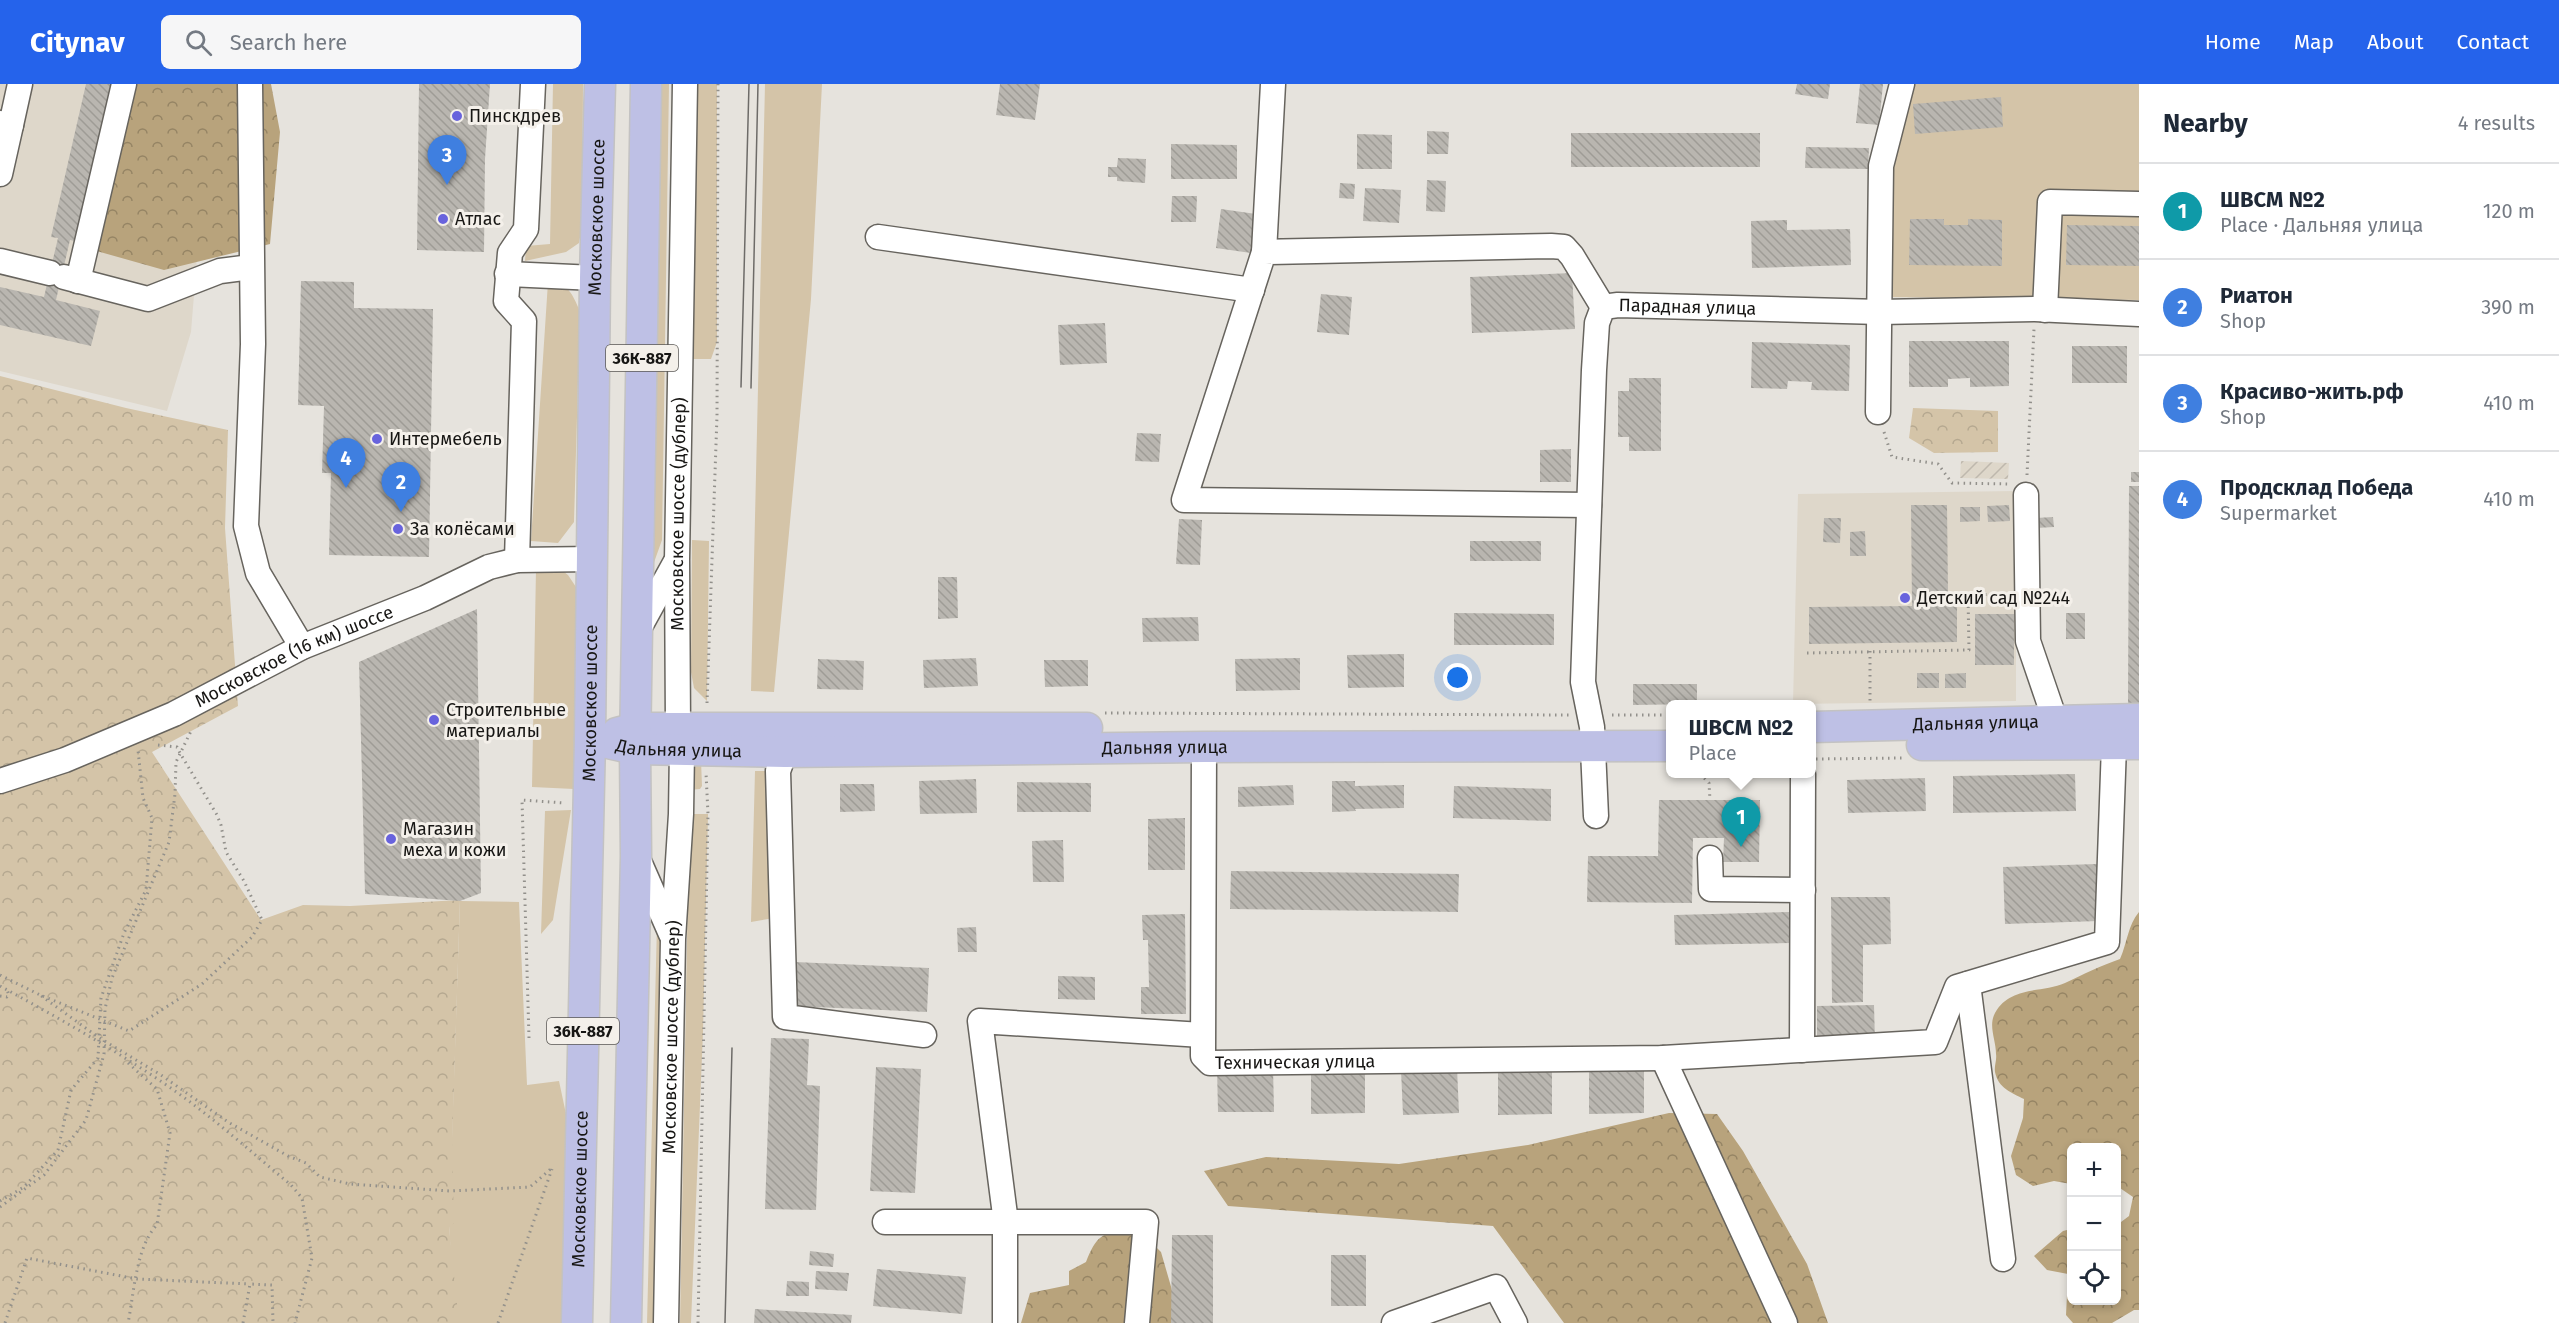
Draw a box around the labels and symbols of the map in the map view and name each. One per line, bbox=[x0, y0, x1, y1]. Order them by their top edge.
place label: Пинскдрев bbox=[469, 105, 561, 127]
marker: Пинскдрев bbox=[450, 109, 464, 123]
pin: 3 bbox=[428, 135, 466, 185]
street label: Московское шоссе bbox=[584, 138, 610, 296]
place label: Атлас bbox=[455, 208, 502, 230]
marker: Атлас bbox=[436, 212, 450, 226]
street label: Парадная улица bbox=[1618, 294, 1757, 320]
road number: 36К-887 bbox=[606, 345, 678, 371]
street label: Московское шоссе (дублер) bbox=[666, 397, 691, 631]
place label: Интермебель bbox=[389, 428, 502, 450]
marker: Интермебель bbox=[370, 432, 384, 446]
pin: 4 bbox=[326, 438, 366, 488]
pin: 2 bbox=[382, 462, 420, 512]
place label: За колёсами bbox=[410, 518, 515, 540]
marker: За колёсами bbox=[391, 522, 405, 536]
place label: Детский сад №244 bbox=[1916, 587, 2071, 609]
marker: Детский сад №244 bbox=[1898, 591, 1912, 605]
street label: Московское (16 км) шоссе bbox=[191, 601, 396, 712]
street label: Московское шоссе bbox=[578, 625, 602, 782]
your location bbox=[1443, 663, 1472, 692]
place label: Строительные материалы bbox=[446, 699, 566, 742]
street label: Дальняя улица bbox=[1912, 710, 2039, 736]
marker: Строительные материалы bbox=[427, 713, 441, 727]
street label: Дальняя улица bbox=[613, 734, 742, 762]
street label: Дальняя улица bbox=[1101, 736, 1228, 759]
pin: 1 bbox=[1722, 798, 1760, 847]
place label: Магазин меха и кожи bbox=[403, 818, 507, 861]
marker: Магазин меха и кожи bbox=[384, 832, 398, 846]
street label: Московское шоссе (дублер) bbox=[658, 919, 685, 1154]
road number: 36К-887 bbox=[547, 1018, 619, 1044]
street label: Техническая улица bbox=[1215, 1050, 1375, 1074]
street label: Московское шоссе bbox=[567, 1110, 593, 1268]

